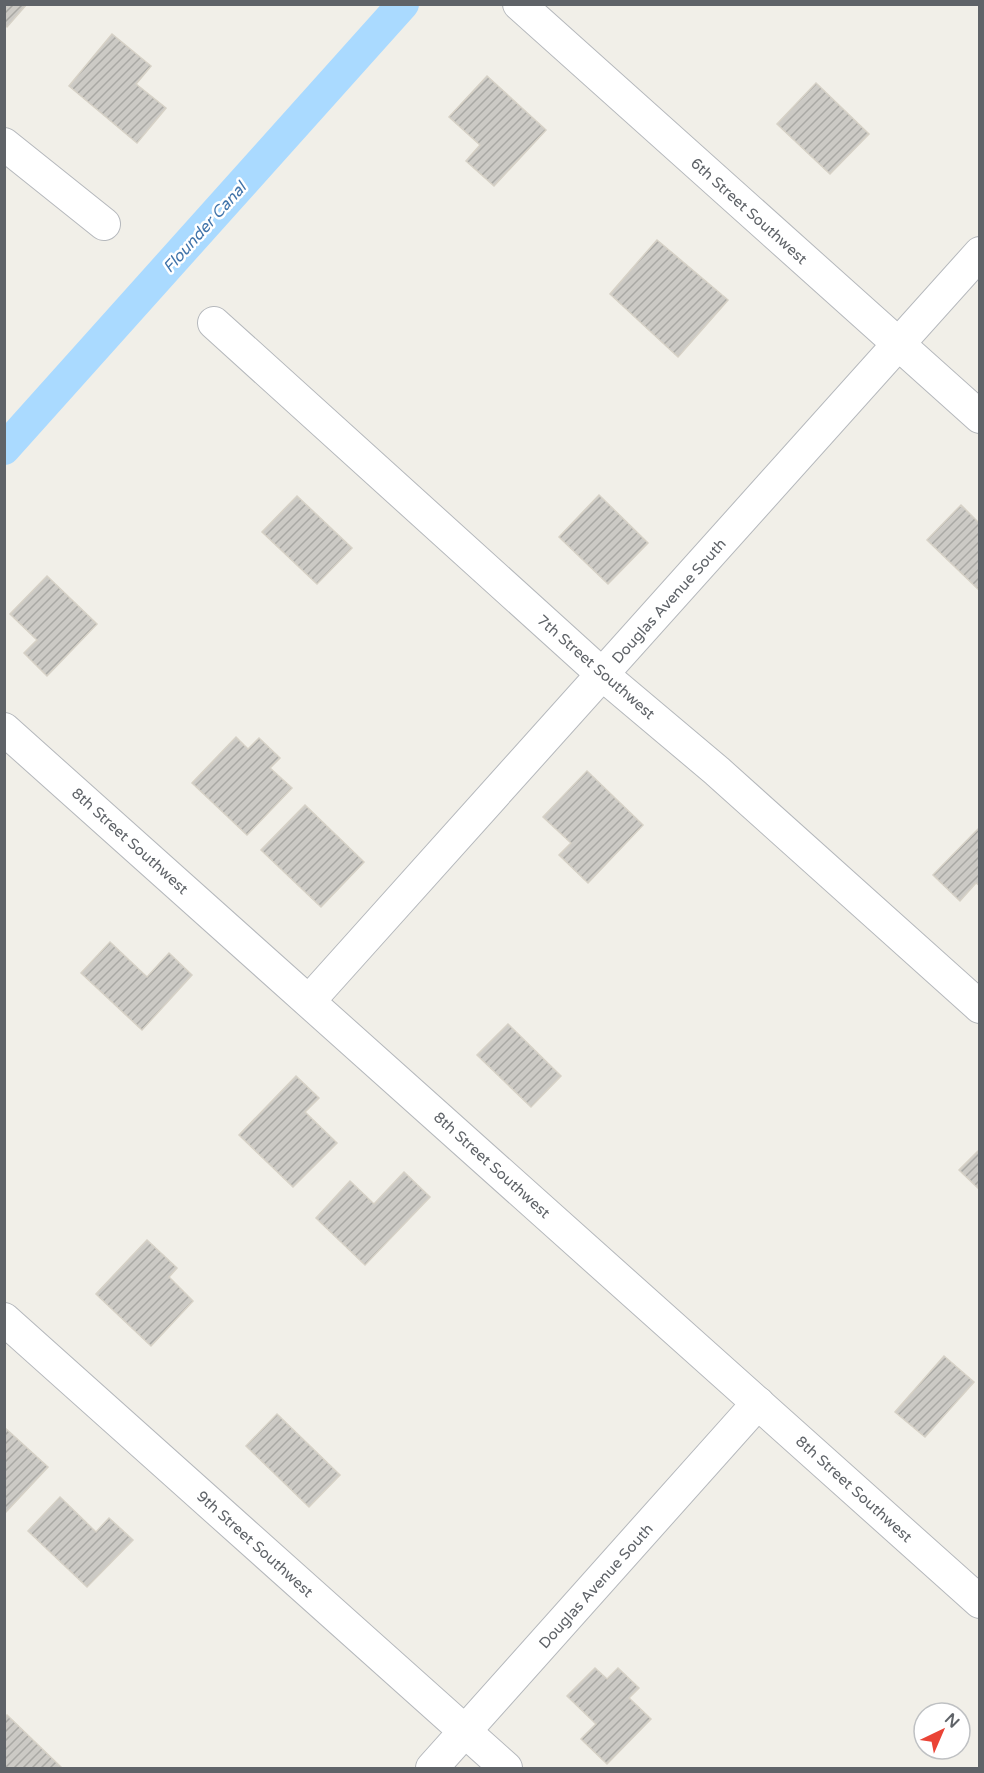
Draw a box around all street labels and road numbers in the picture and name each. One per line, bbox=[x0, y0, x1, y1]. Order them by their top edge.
street label: 6th Street Southwest bbox=[687, 154, 811, 268]
street label: Douglas Avenue South bbox=[608, 535, 730, 667]
street label: 7th Street Southwest bbox=[533, 611, 659, 723]
street label: 8th Street Southwest bbox=[68, 784, 192, 898]
street label: 8th Street Southwest bbox=[430, 1108, 554, 1222]
street label: 8th Street Southwest bbox=[792, 1432, 916, 1546]
street label: 9th Street Southwest bbox=[193, 1487, 317, 1601]
street label: Douglas Avenue South bbox=[535, 1520, 657, 1652]

